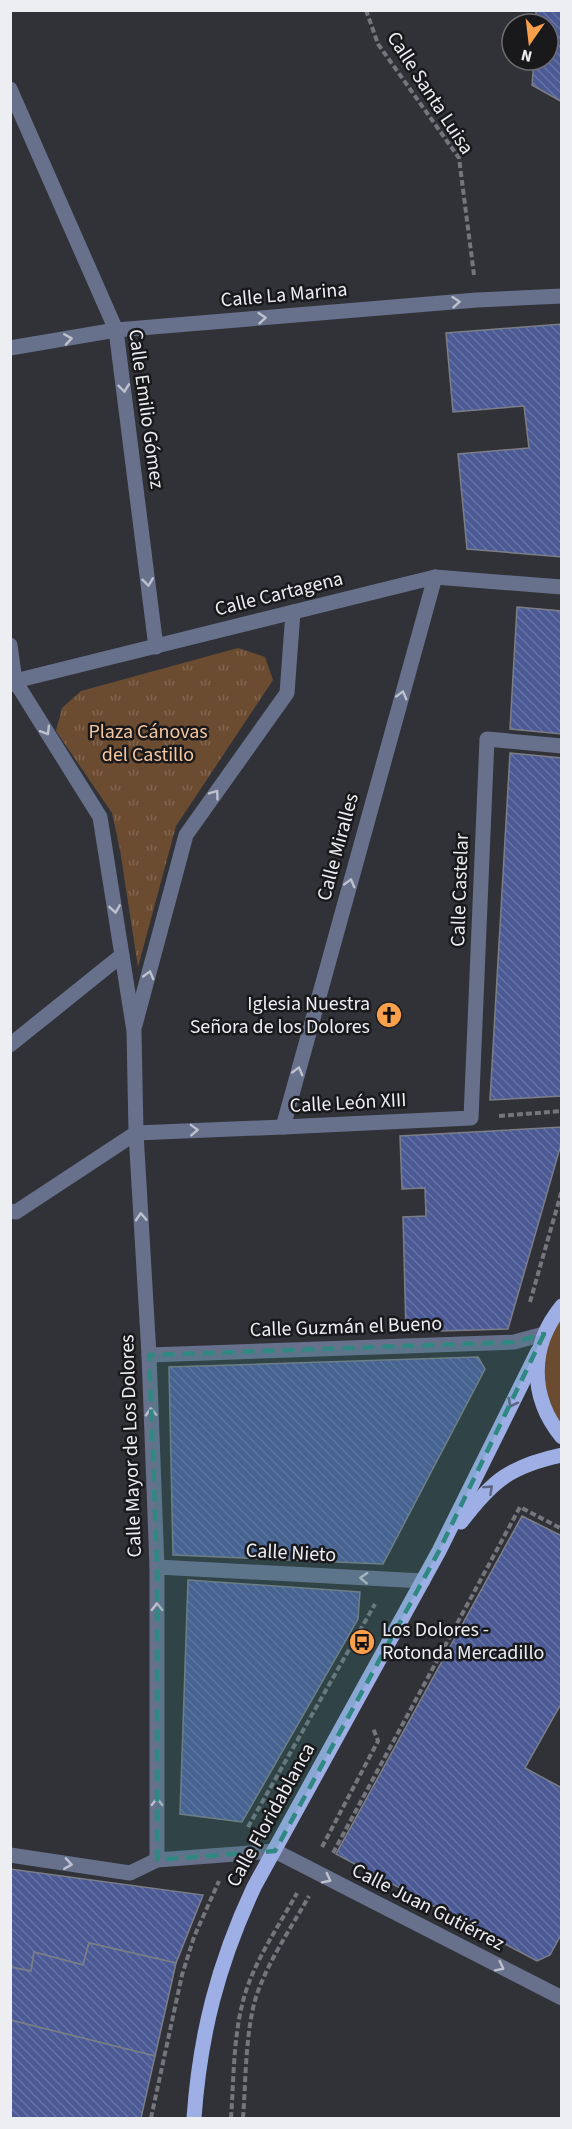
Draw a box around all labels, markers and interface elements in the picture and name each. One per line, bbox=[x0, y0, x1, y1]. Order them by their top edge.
north arrow bbox=[500, 12, 560, 72]
street label: Calle Santa Luisa bbox=[380, 26, 480, 160]
text: N bbox=[519, 44, 534, 68]
street label: Calle La Marina bbox=[220, 276, 348, 314]
one-way arrow bbox=[452, 295, 461, 308]
one-way arrow bbox=[257, 312, 267, 325]
street label: Calle Emilio Gómez bbox=[121, 327, 171, 491]
one-way arrow bbox=[64, 333, 73, 345]
one-way arrow bbox=[117, 384, 129, 393]
street label: Calle Cartagena bbox=[212, 565, 346, 623]
one-way arrow bbox=[141, 577, 154, 587]
one-way arrow bbox=[395, 690, 407, 701]
park label: Plaza Cánovas del Castillo bbox=[88, 718, 208, 769]
one-way arrow bbox=[39, 725, 51, 735]
one-way arrow bbox=[208, 789, 219, 800]
street label: Calle Miralles bbox=[310, 790, 366, 904]
street label: Calle Castelar bbox=[444, 833, 476, 947]
one-way arrow bbox=[343, 878, 355, 889]
one-way arrow bbox=[108, 905, 120, 914]
one-way arrow bbox=[142, 970, 154, 980]
place label: Iglesia Nuestra Señora de los Dolores bbox=[190, 990, 370, 1041]
church icon: Iglesia Nuestra Señora de los Dolores bbox=[374, 1000, 404, 1030]
one-way arrow bbox=[291, 1066, 303, 1077]
street label: Calle León XIII bbox=[289, 1086, 407, 1120]
one-way arrow bbox=[190, 1124, 199, 1137]
one-way arrow bbox=[135, 1213, 148, 1222]
street label: Calle Guzmán el Bueno bbox=[249, 1310, 443, 1344]
street label: Calle Mayor de Los Dolores bbox=[113, 1334, 149, 1558]
one-way arrow bbox=[508, 1397, 520, 1408]
one-way arrow bbox=[145, 1407, 158, 1416]
one-way arrow bbox=[482, 1485, 492, 1496]
street label: Calle Nieto bbox=[245, 1537, 337, 1569]
one-way arrow bbox=[360, 1572, 369, 1585]
one-way arrow bbox=[151, 1602, 163, 1611]
place label: Los Dolores - Rotonda Mercadillo bbox=[382, 1616, 544, 1667]
bus stop icon: Los Dolores - Rotonda Mercadillo bbox=[347, 1627, 377, 1657]
street label: Calle Floridablanca bbox=[220, 1738, 322, 1892]
one-way arrow bbox=[151, 1797, 163, 1806]
street label: Calle Juan Gutiérrez bbox=[347, 1856, 509, 1958]
one-way arrow bbox=[64, 1857, 73, 1869]
one-way arrow bbox=[320, 1871, 331, 1883]
one-way arrow bbox=[494, 1960, 505, 1971]

